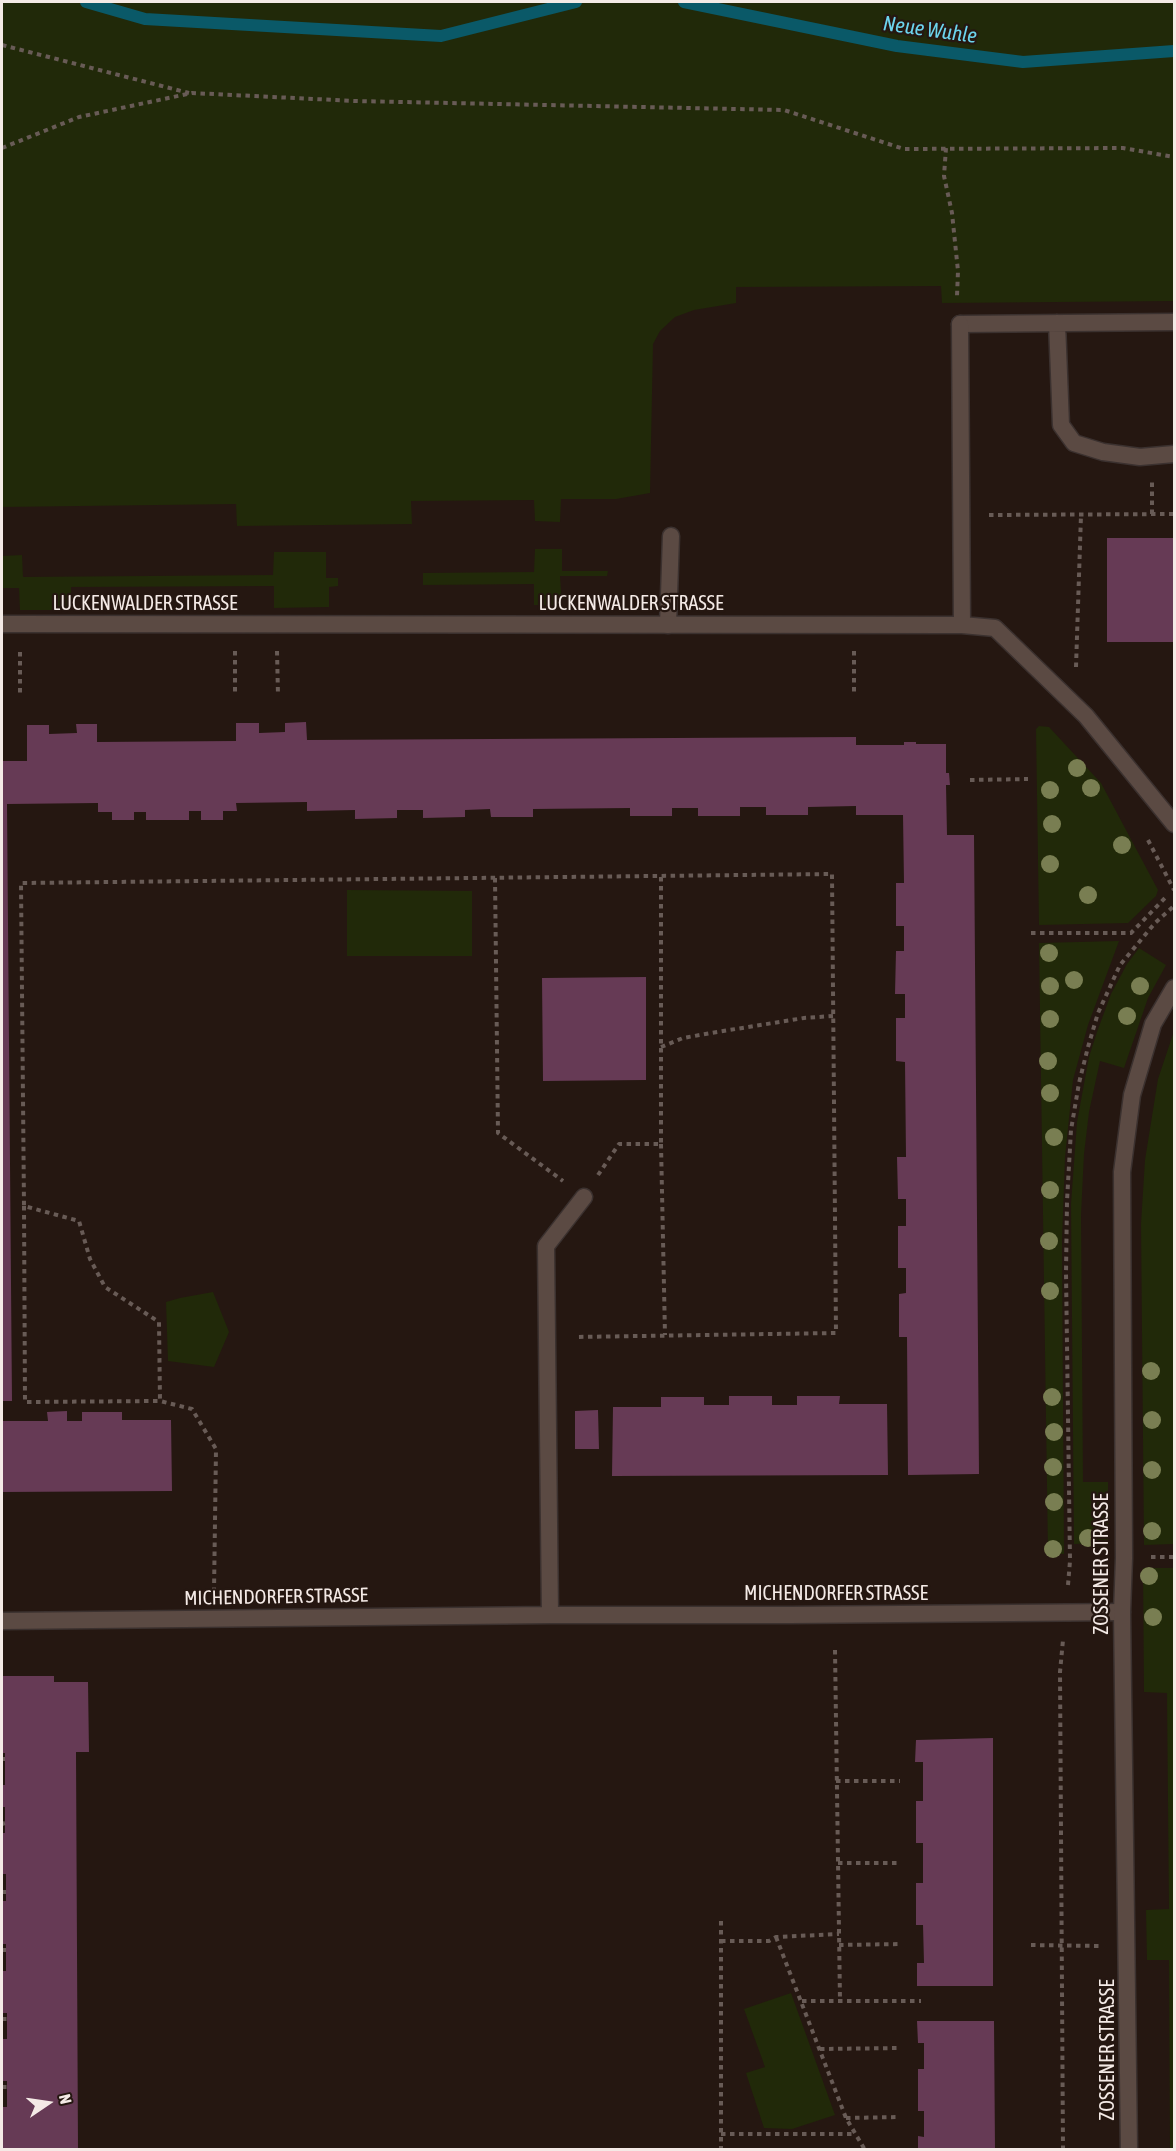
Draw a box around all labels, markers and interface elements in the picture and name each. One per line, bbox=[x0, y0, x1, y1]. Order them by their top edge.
water label: Neue Wuhle bbox=[881, 11, 979, 49]
street label: LUCKENWALDER STRASSE bbox=[52, 592, 238, 616]
street label: LUCKENWALDER STRASSE bbox=[538, 592, 724, 616]
street label: ZOSSENER STRASSE bbox=[1090, 1493, 1114, 1635]
street label: MICHENDORFER STRASSE bbox=[744, 1582, 928, 1606]
street label: MICHENDORFER STRASSE bbox=[184, 1583, 368, 1611]
street label: ZOSSENER STRASSE bbox=[1096, 1979, 1120, 2121]
north arrow bbox=[18, 2073, 78, 2133]
text: N bbox=[56, 2092, 75, 2106]

